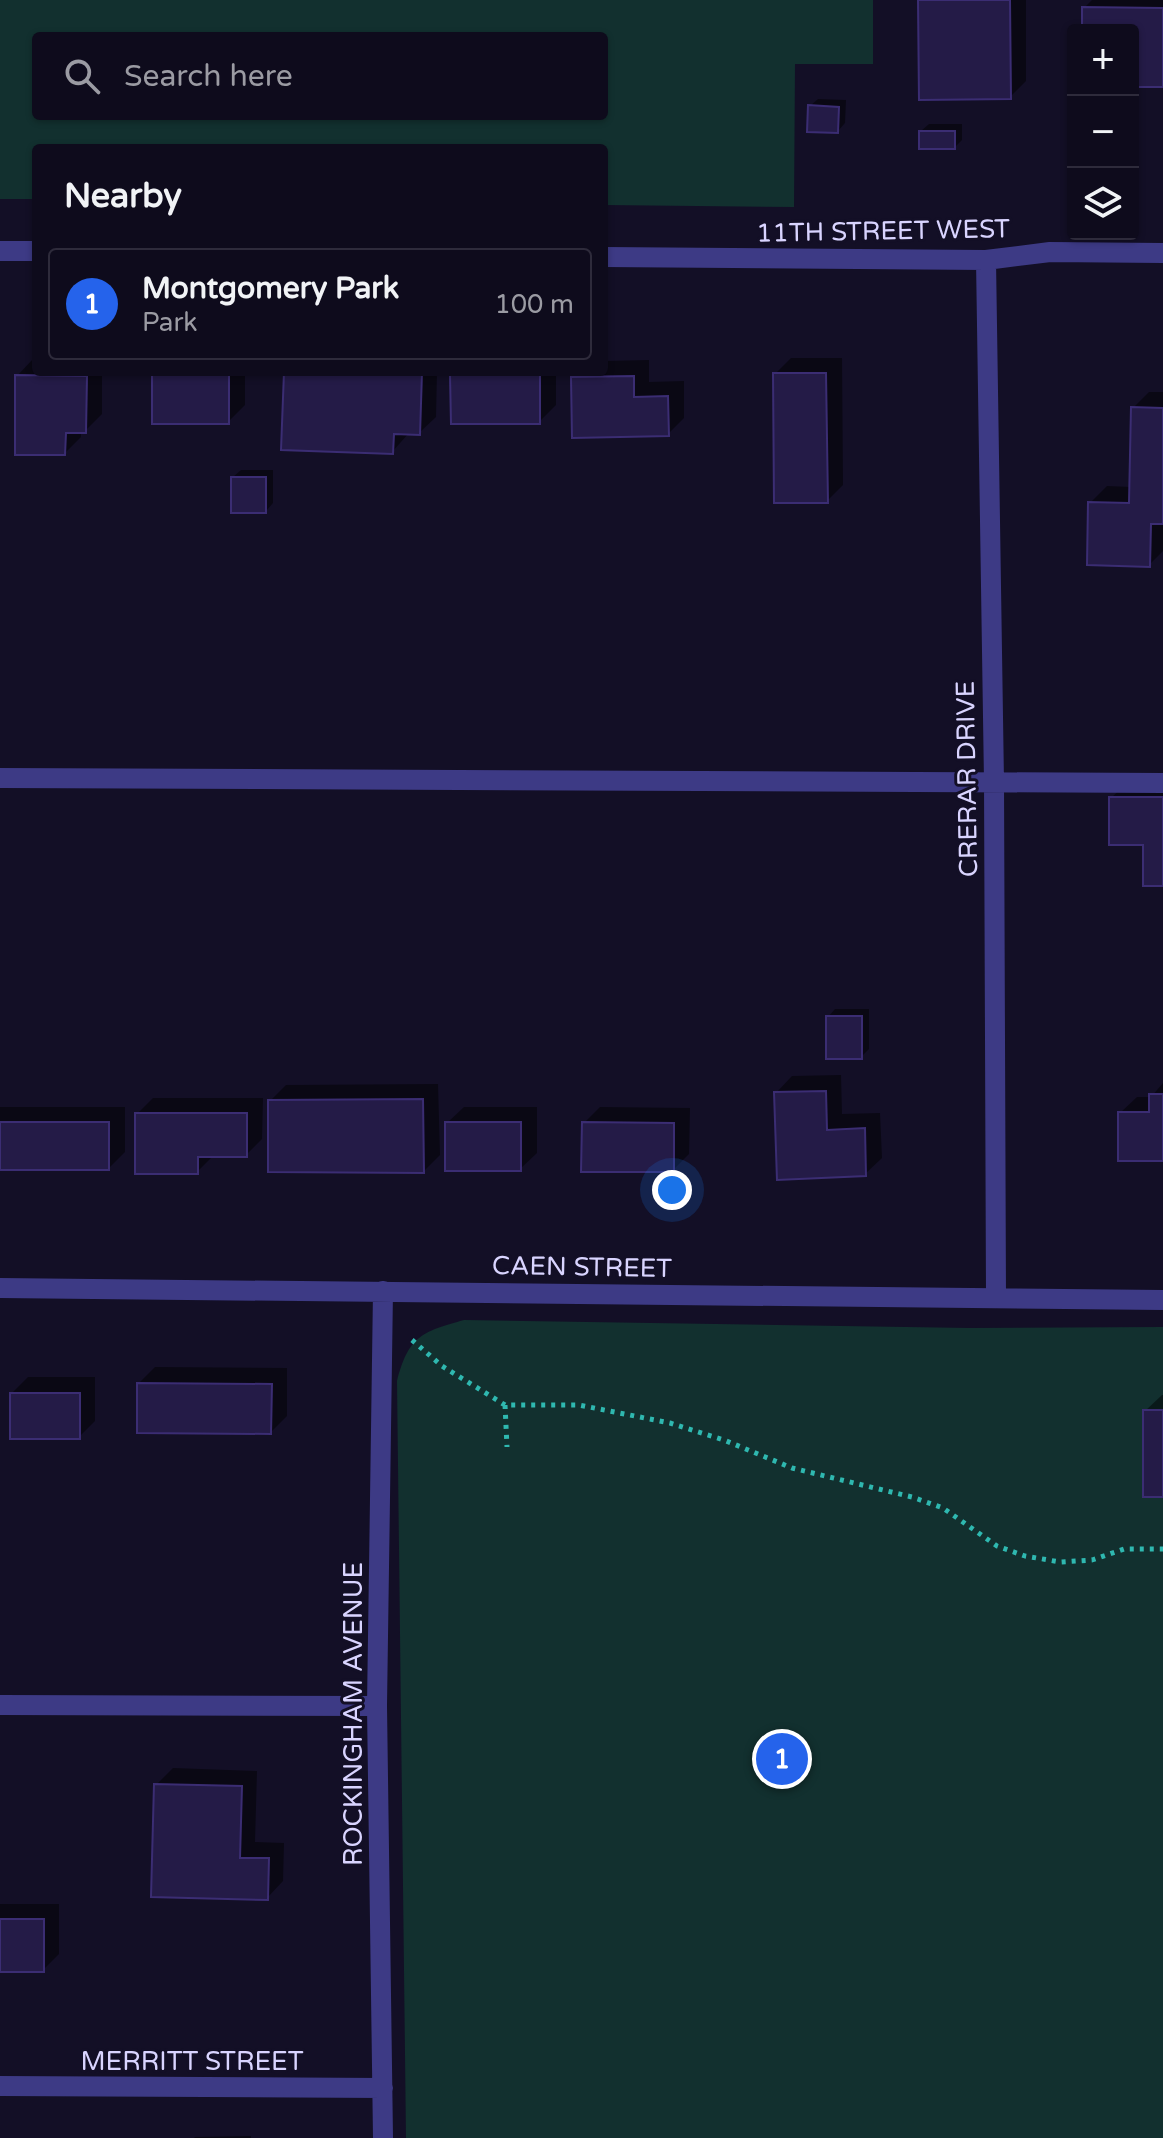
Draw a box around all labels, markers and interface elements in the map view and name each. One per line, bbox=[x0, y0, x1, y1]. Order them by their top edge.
map controls bbox=[1067, 24, 1139, 240]
button: + bbox=[1067, 24, 1139, 96]
search box bbox=[32, 32, 608, 120]
icon: search bbox=[60, 54, 104, 98]
text: Search here bbox=[124, 58, 293, 95]
button: − bbox=[1067, 96, 1139, 168]
button: layers bbox=[1067, 168, 1139, 240]
text: Nearby bbox=[64, 176, 182, 217]
street label: 11TH STREET WEST bbox=[756, 213, 1010, 249]
text: Montgomery Park bbox=[142, 270, 399, 307]
text: 1 bbox=[84, 289, 100, 320]
text: 100 m bbox=[494, 289, 574, 320]
text: Park bbox=[142, 307, 198, 338]
street label: CRERAR DRIVE bbox=[950, 681, 984, 877]
your location bbox=[652, 1170, 692, 1210]
street label: CAEN STREET bbox=[492, 1250, 672, 1284]
street label: ROCKINGHAM AVENUE bbox=[338, 1562, 369, 1866]
pin: 1 bbox=[756, 1729, 808, 1789]
street label: MERRITT STREET bbox=[81, 2046, 304, 2077]

